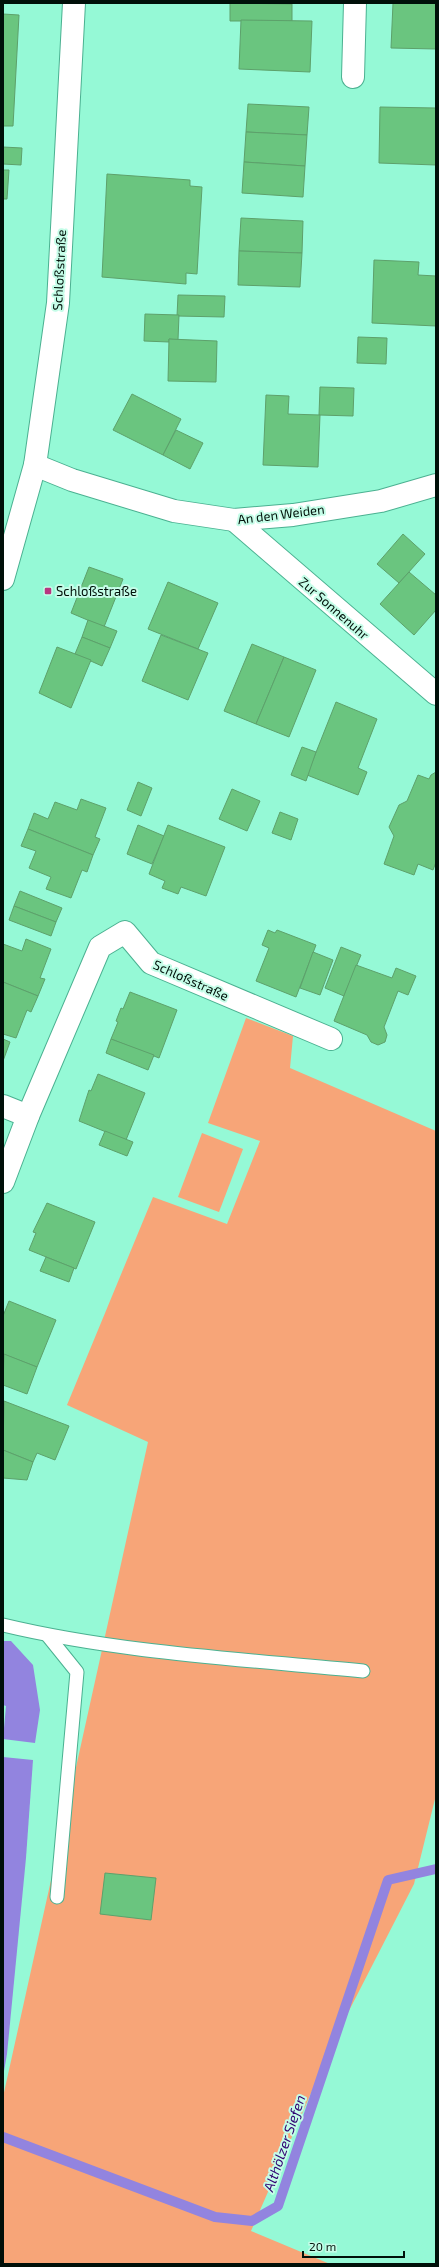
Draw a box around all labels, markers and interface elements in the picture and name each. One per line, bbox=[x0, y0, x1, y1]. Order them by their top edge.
street label: Schloßstraße bbox=[49, 229, 69, 311]
street label: An den Weiden bbox=[237, 501, 325, 527]
street label: Zur Sonnenuhr bbox=[296, 573, 372, 643]
place label: Schloßstraße bbox=[56, 583, 137, 599]
marker: Schloßstraße bbox=[43, 586, 53, 596]
street label: Schloßstraße bbox=[151, 956, 231, 1004]
water label: Althölzer Siefen bbox=[259, 2093, 308, 2194]
scale bar bbox=[303, 2233, 404, 2259]
text: 20 m bbox=[309, 2239, 336, 2253]

